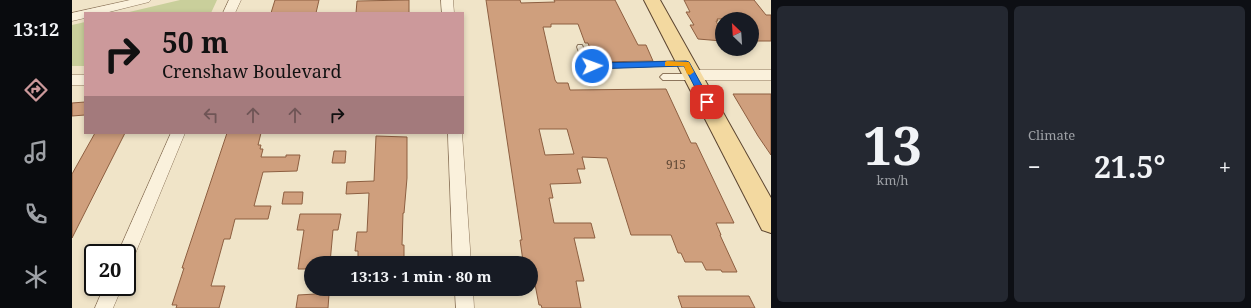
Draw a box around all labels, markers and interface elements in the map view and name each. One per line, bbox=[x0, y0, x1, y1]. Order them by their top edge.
north arrow bbox=[715, 12, 759, 56]
map controls bbox=[715, 12, 759, 56]
text: 13:12 bbox=[13, 17, 59, 41]
text: 50 m bbox=[162, 23, 229, 61]
icon: right bbox=[96, 28, 148, 80]
position arrow bbox=[571, 45, 613, 87]
text: Crenshaw Boulevard bbox=[162, 59, 342, 83]
icon: directions bbox=[22, 76, 50, 104]
pin bbox=[690, 85, 724, 119]
icon: arrive bbox=[696, 91, 718, 113]
icon: left bbox=[200, 104, 222, 126]
icon: ahead bbox=[242, 104, 264, 126]
icon: ahead bbox=[284, 104, 306, 126]
icon: right bbox=[326, 104, 348, 126]
text: 13 bbox=[863, 109, 922, 180]
text: Climate bbox=[1028, 126, 1075, 144]
icon: music bbox=[22, 138, 50, 166]
text: 21.5° bbox=[1094, 146, 1166, 187]
text: − bbox=[1028, 151, 1041, 181]
text: + bbox=[1219, 151, 1231, 181]
house number: 915 bbox=[666, 156, 686, 173]
text: km/h bbox=[877, 171, 908, 189]
icon: phone bbox=[22, 200, 50, 228]
speed limit sign: 20 bbox=[84, 244, 136, 296]
icon: climate bbox=[22, 263, 50, 291]
text: 13:13 · 1 min · 80 m bbox=[351, 266, 491, 286]

